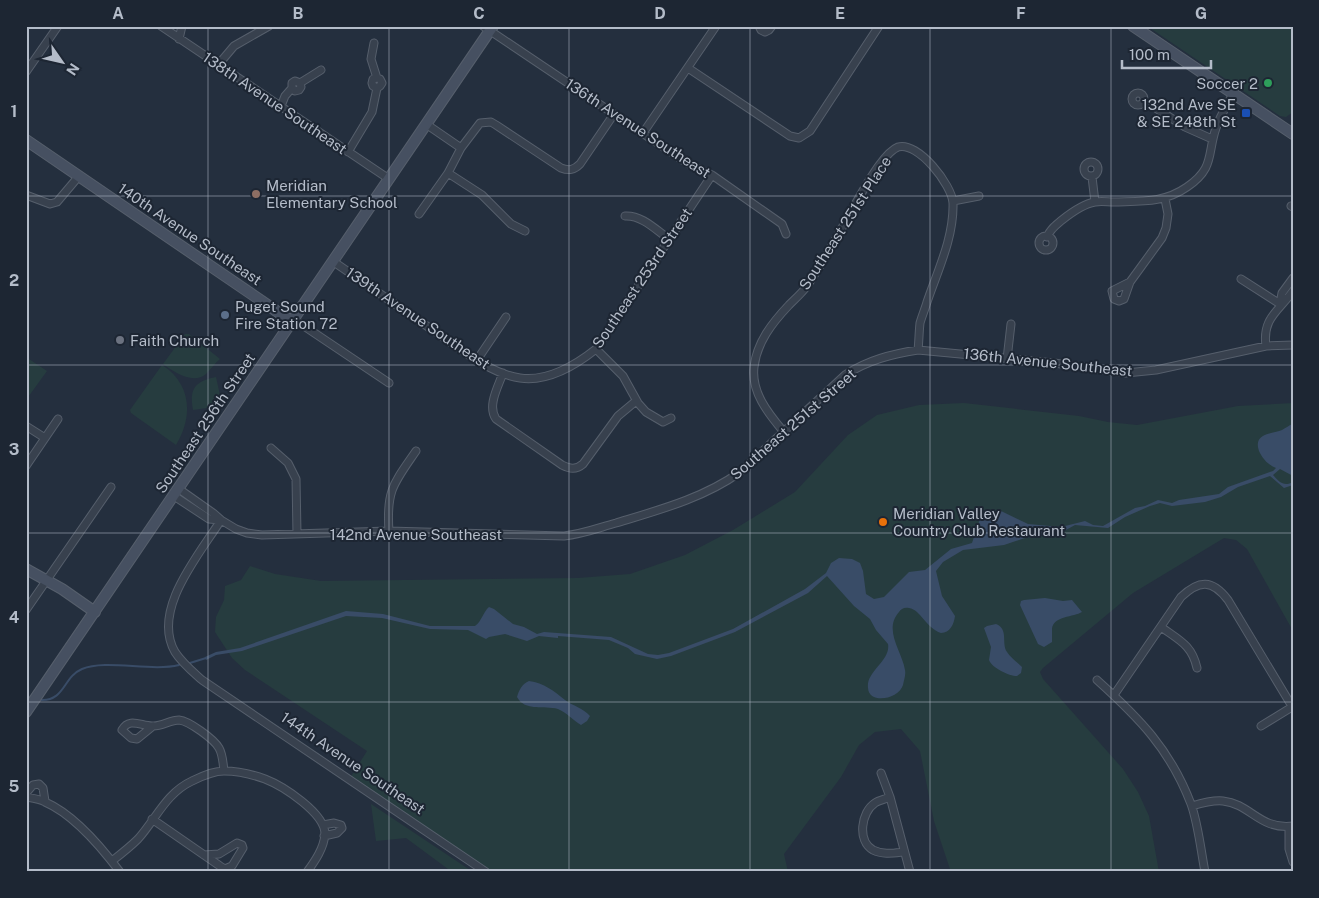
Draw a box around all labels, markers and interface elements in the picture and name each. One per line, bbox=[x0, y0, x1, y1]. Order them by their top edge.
text: A bbox=[112, 4, 124, 23]
text: B bbox=[293, 4, 304, 23]
text: C bbox=[473, 4, 485, 23]
text: D bbox=[654, 4, 666, 23]
text: E bbox=[835, 4, 845, 23]
text: F bbox=[1016, 4, 1026, 23]
text: G bbox=[1195, 4, 1207, 23]
north arrow bbox=[38, 38, 88, 88]
scale bar bbox=[1122, 38, 1210, 70]
text: 100 m bbox=[1129, 46, 1170, 63]
street label: 138th Avenue Southeast bbox=[200, 48, 350, 158]
text: N bbox=[63, 60, 82, 78]
street label: 136th Avenue Southeast bbox=[562, 75, 714, 181]
place label: Soccer 2 bbox=[1196, 75, 1258, 92]
marker: Soccer 2 bbox=[1262, 77, 1274, 89]
place label: 132nd Ave SE & SE 248th St bbox=[1137, 96, 1236, 130]
text: 1 bbox=[11, 102, 17, 121]
marker: 132nd Ave SE & SE 248th St bbox=[1240, 107, 1252, 119]
street label: Southeast 251st Place bbox=[795, 153, 895, 293]
place label: Meridian Elementary School bbox=[266, 177, 398, 211]
street label: 140th Avenue Southeast bbox=[115, 180, 265, 289]
marker: Meridian Elementary School bbox=[250, 188, 262, 200]
street label: Southeast 253rd Street bbox=[589, 205, 695, 351]
street label: 139th Avenue Southeast bbox=[343, 264, 493, 373]
text: 2 bbox=[9, 271, 19, 290]
place label: Puget Sound Fire Station 72 bbox=[235, 298, 337, 332]
marker: Puget Sound Fire Station 72 bbox=[219, 309, 231, 321]
place label: Faith Church bbox=[130, 332, 219, 349]
marker: Faith Church bbox=[114, 334, 126, 346]
street label: 136th Avenue Southeast bbox=[963, 345, 1133, 379]
street label: Southeast 256th Street bbox=[152, 350, 258, 496]
street label: Southeast 251st Street bbox=[727, 365, 859, 483]
text: 3 bbox=[9, 440, 19, 459]
place label: Meridian Valley Country Club Restaurant bbox=[893, 505, 1065, 539]
marker: Meridian Valley Country Club Restaurant bbox=[877, 516, 889, 528]
street label: 142nd Avenue Southeast bbox=[330, 526, 502, 543]
text: 4 bbox=[9, 608, 20, 627]
street label: 144th Avenue Southeast bbox=[278, 709, 428, 818]
text: 5 bbox=[9, 777, 20, 796]

